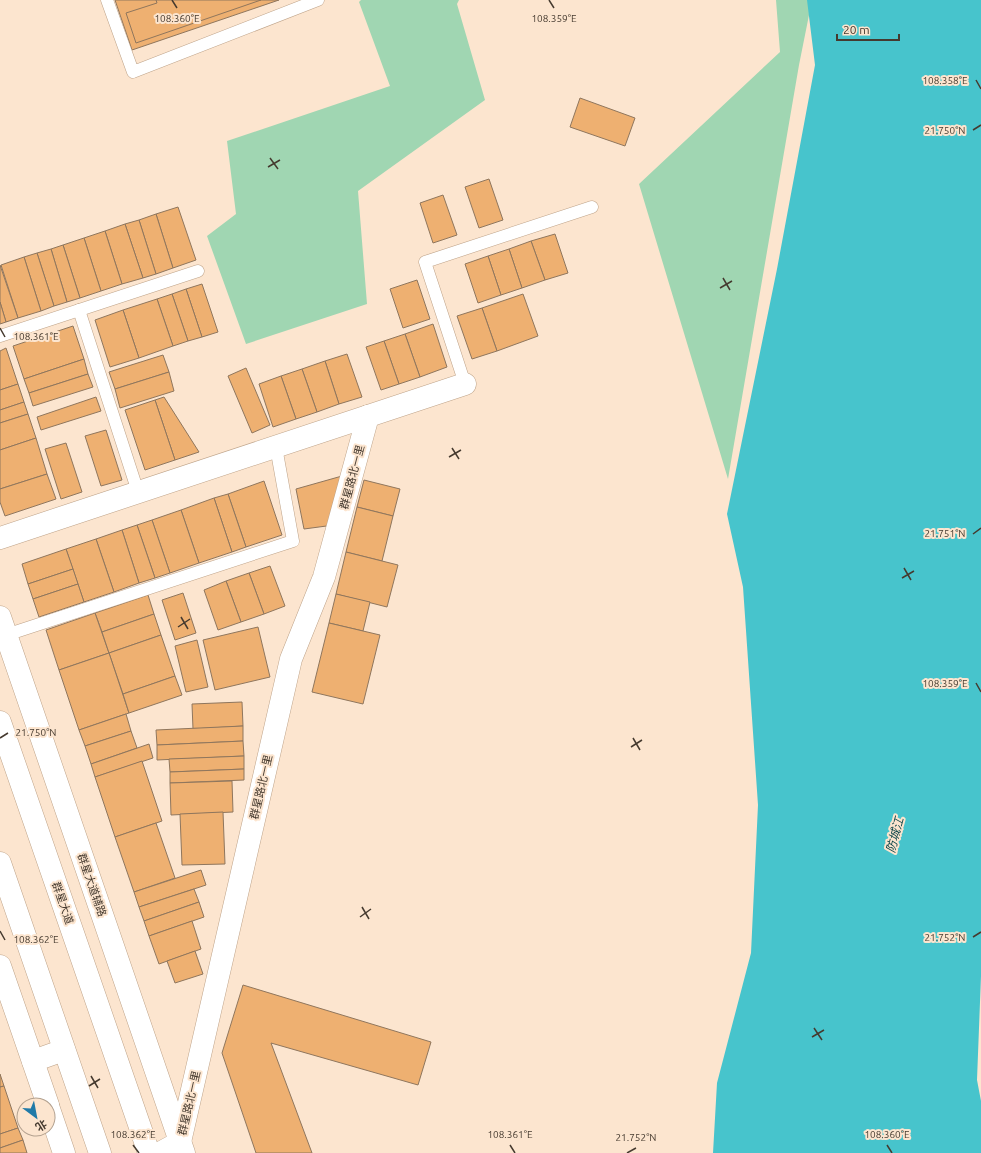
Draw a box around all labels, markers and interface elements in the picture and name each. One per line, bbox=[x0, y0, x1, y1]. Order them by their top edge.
text: 108.360°E bbox=[154, 13, 200, 24]
text: 108.359°E bbox=[531, 13, 577, 24]
scale bar bbox=[837, 16, 899, 42]
text: 20 m bbox=[843, 23, 870, 36]
text: 108.358°E bbox=[922, 75, 968, 86]
text: 21.750°N bbox=[924, 125, 966, 136]
text: 108.361°E bbox=[13, 331, 59, 342]
street label: 群星路北一里 bbox=[338, 444, 366, 510]
text: 21.751°N bbox=[924, 528, 966, 539]
text: 108.359°E bbox=[922, 678, 968, 689]
text: 21.750°N bbox=[15, 727, 57, 738]
street label: 群星路北一里 bbox=[248, 753, 274, 821]
water label: 防城江 bbox=[884, 814, 906, 854]
street label: 群星大道辅路 bbox=[76, 852, 108, 918]
street label: 群星大道 bbox=[50, 880, 76, 926]
text: 21.752°N bbox=[924, 932, 966, 943]
text: 108.362°E bbox=[13, 934, 59, 945]
street label: 群星路北一里 bbox=[176, 1069, 202, 1137]
north arrow bbox=[16, 1097, 56, 1137]
text: 北 bbox=[33, 1117, 49, 1133]
text: 108.362°E bbox=[110, 1129, 156, 1140]
text: 108.361°E bbox=[487, 1129, 533, 1140]
text: 108.360°E bbox=[864, 1129, 910, 1140]
text: 21.752°N bbox=[615, 1132, 657, 1143]

